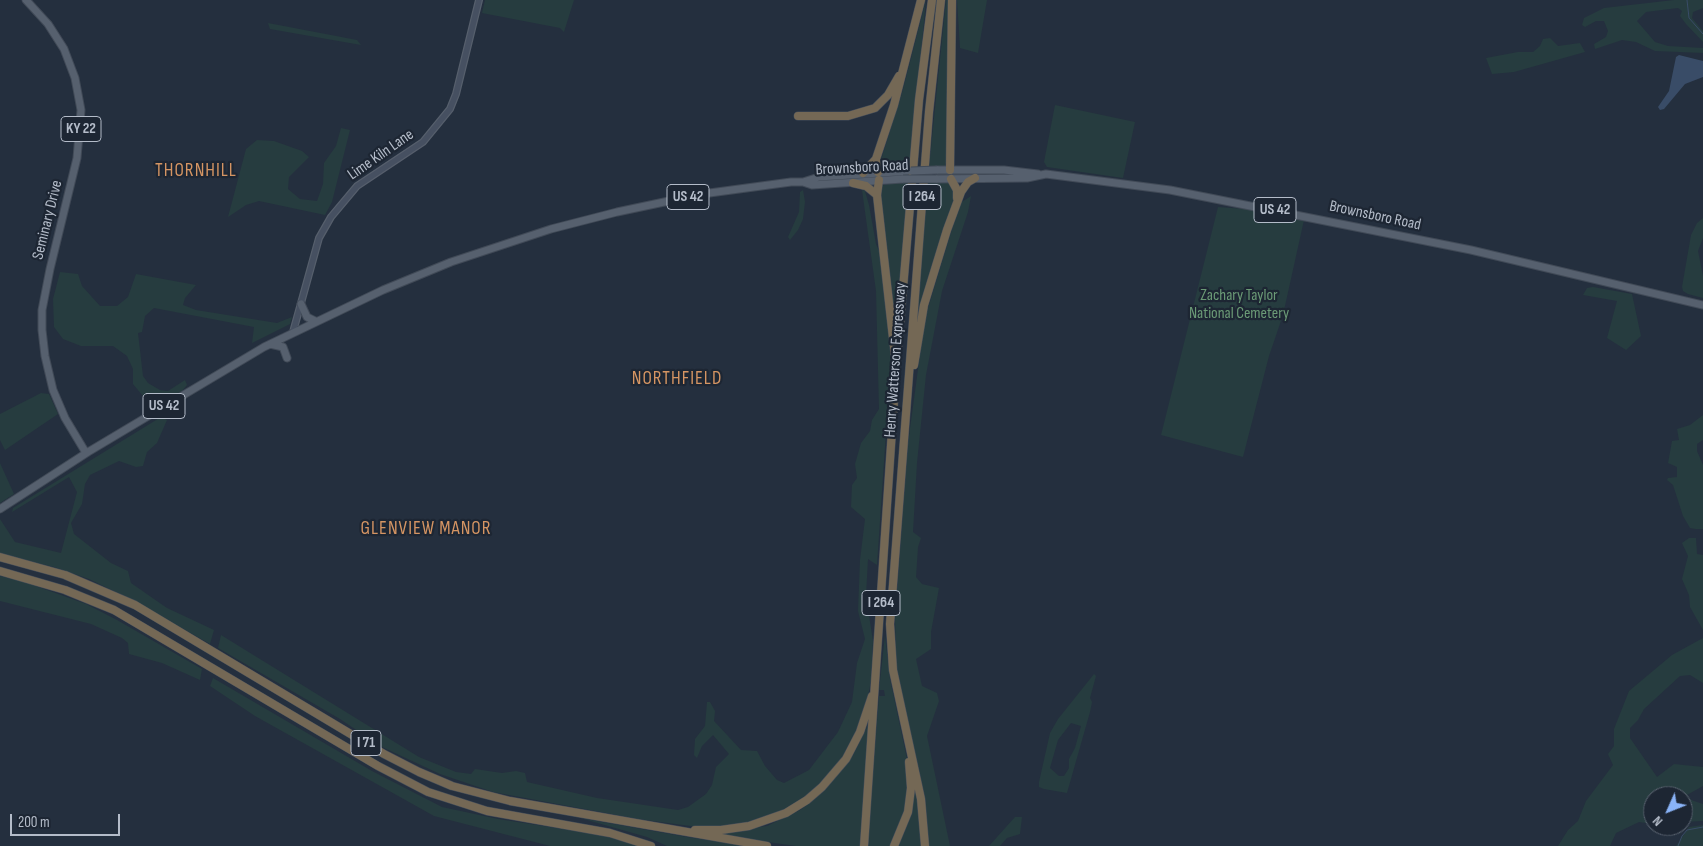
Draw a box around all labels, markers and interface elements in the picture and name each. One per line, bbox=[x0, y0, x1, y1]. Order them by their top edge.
road number: KY 22 bbox=[61, 116, 101, 142]
street label: Lime Kiln Lane bbox=[344, 125, 418, 185]
street label: Brownsboro Road bbox=[815, 156, 909, 180]
district label: THORNHILL bbox=[154, 160, 238, 182]
street label: Seminary Drive bbox=[29, 178, 67, 262]
road number: US 42 bbox=[667, 184, 709, 210]
road number: I 264 bbox=[903, 184, 941, 210]
street label: Brownsboro Road bbox=[1327, 197, 1423, 235]
road number: US 42 bbox=[1254, 198, 1296, 222]
street label: Henry Watterson Expressway bbox=[881, 282, 911, 438]
park label: Zachary Taylor National Cemetery bbox=[1189, 286, 1289, 324]
district label: NORTHFIELD bbox=[631, 368, 723, 390]
road number: US 42 bbox=[143, 394, 185, 418]
district label: GLENVIEW MANOR bbox=[359, 518, 493, 540]
road number: I 264 bbox=[862, 590, 900, 616]
road number: I 71 bbox=[351, 730, 381, 756]
north arrow bbox=[1643, 786, 1693, 836]
scale bar bbox=[12, 804, 122, 836]
text: N bbox=[1649, 812, 1666, 830]
text: 200 m bbox=[18, 813, 50, 832]

